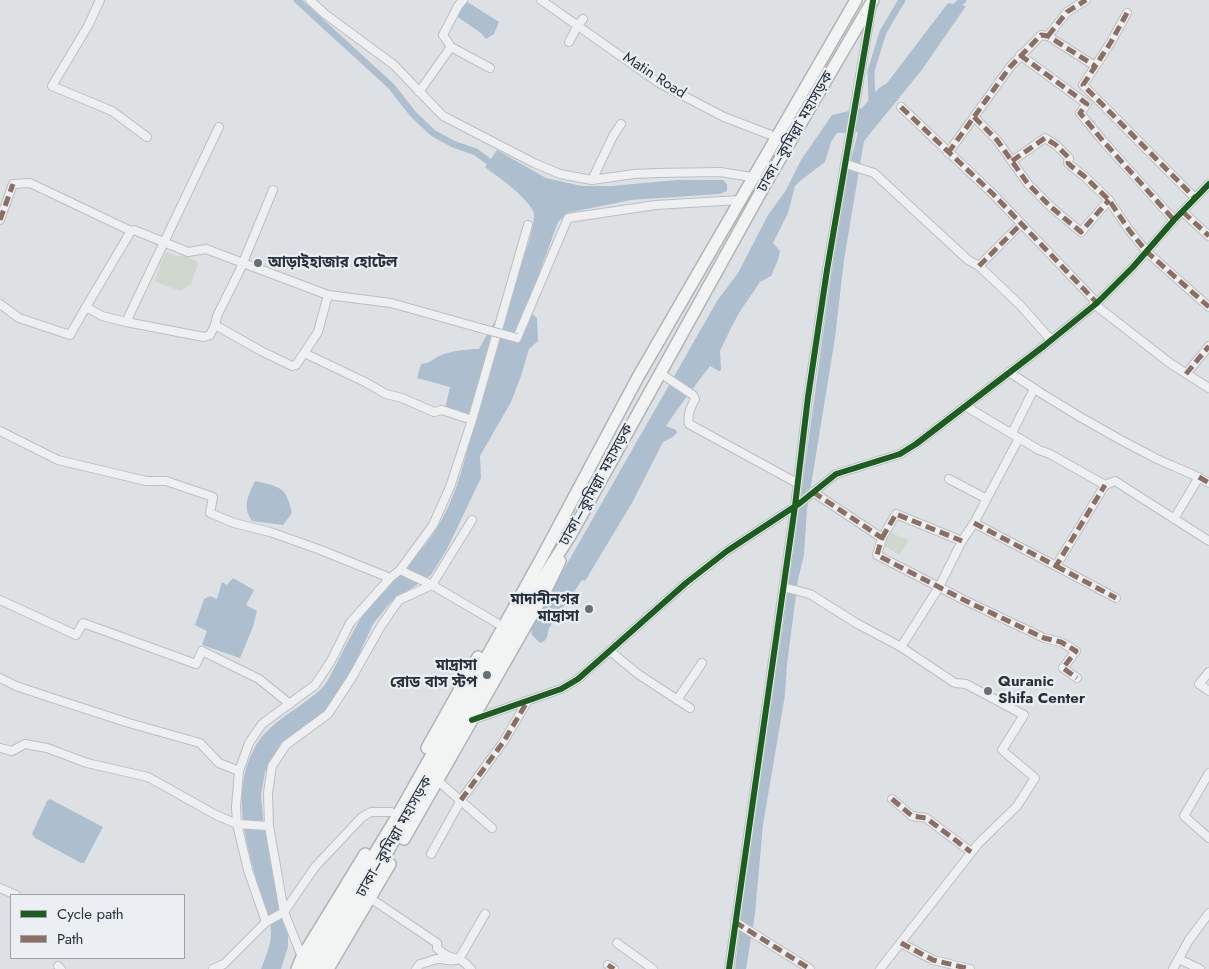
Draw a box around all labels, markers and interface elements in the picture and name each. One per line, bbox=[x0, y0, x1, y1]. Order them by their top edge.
street label: Matin Road bbox=[619, 49, 689, 103]
street label: ঢাকা–কুমিল্লা মহাসড়ক bbox=[754, 68, 838, 196]
place label: আড়াইহাজার হোটেল bbox=[268, 254, 397, 272]
marker: আড়াইহাজার হোটেল bbox=[252, 257, 264, 269]
street label: ঢাকা–কুমিল্লা মহাসড়ক bbox=[556, 421, 638, 549]
place label: মাদানীনগর মাদ্রাসা bbox=[510, 591, 579, 626]
marker: মাদানীনগর মাদ্রাসা bbox=[583, 603, 595, 615]
place label: মাদ্রাসা রোড বাস স্টপ bbox=[390, 657, 477, 692]
marker: মাদ্রাসা রোড বাস স্টপ bbox=[481, 669, 493, 681]
place label: Quranic Shifa Center bbox=[998, 673, 1085, 708]
marker: Quranic Shifa Center bbox=[982, 685, 994, 697]
street label: ঢাকা–কুমিল্লা মহাসড়ক bbox=[353, 773, 437, 901]
legend bbox=[10, 894, 185, 959]
text: Cycle path bbox=[57, 903, 124, 925]
text: Path bbox=[57, 928, 83, 950]

